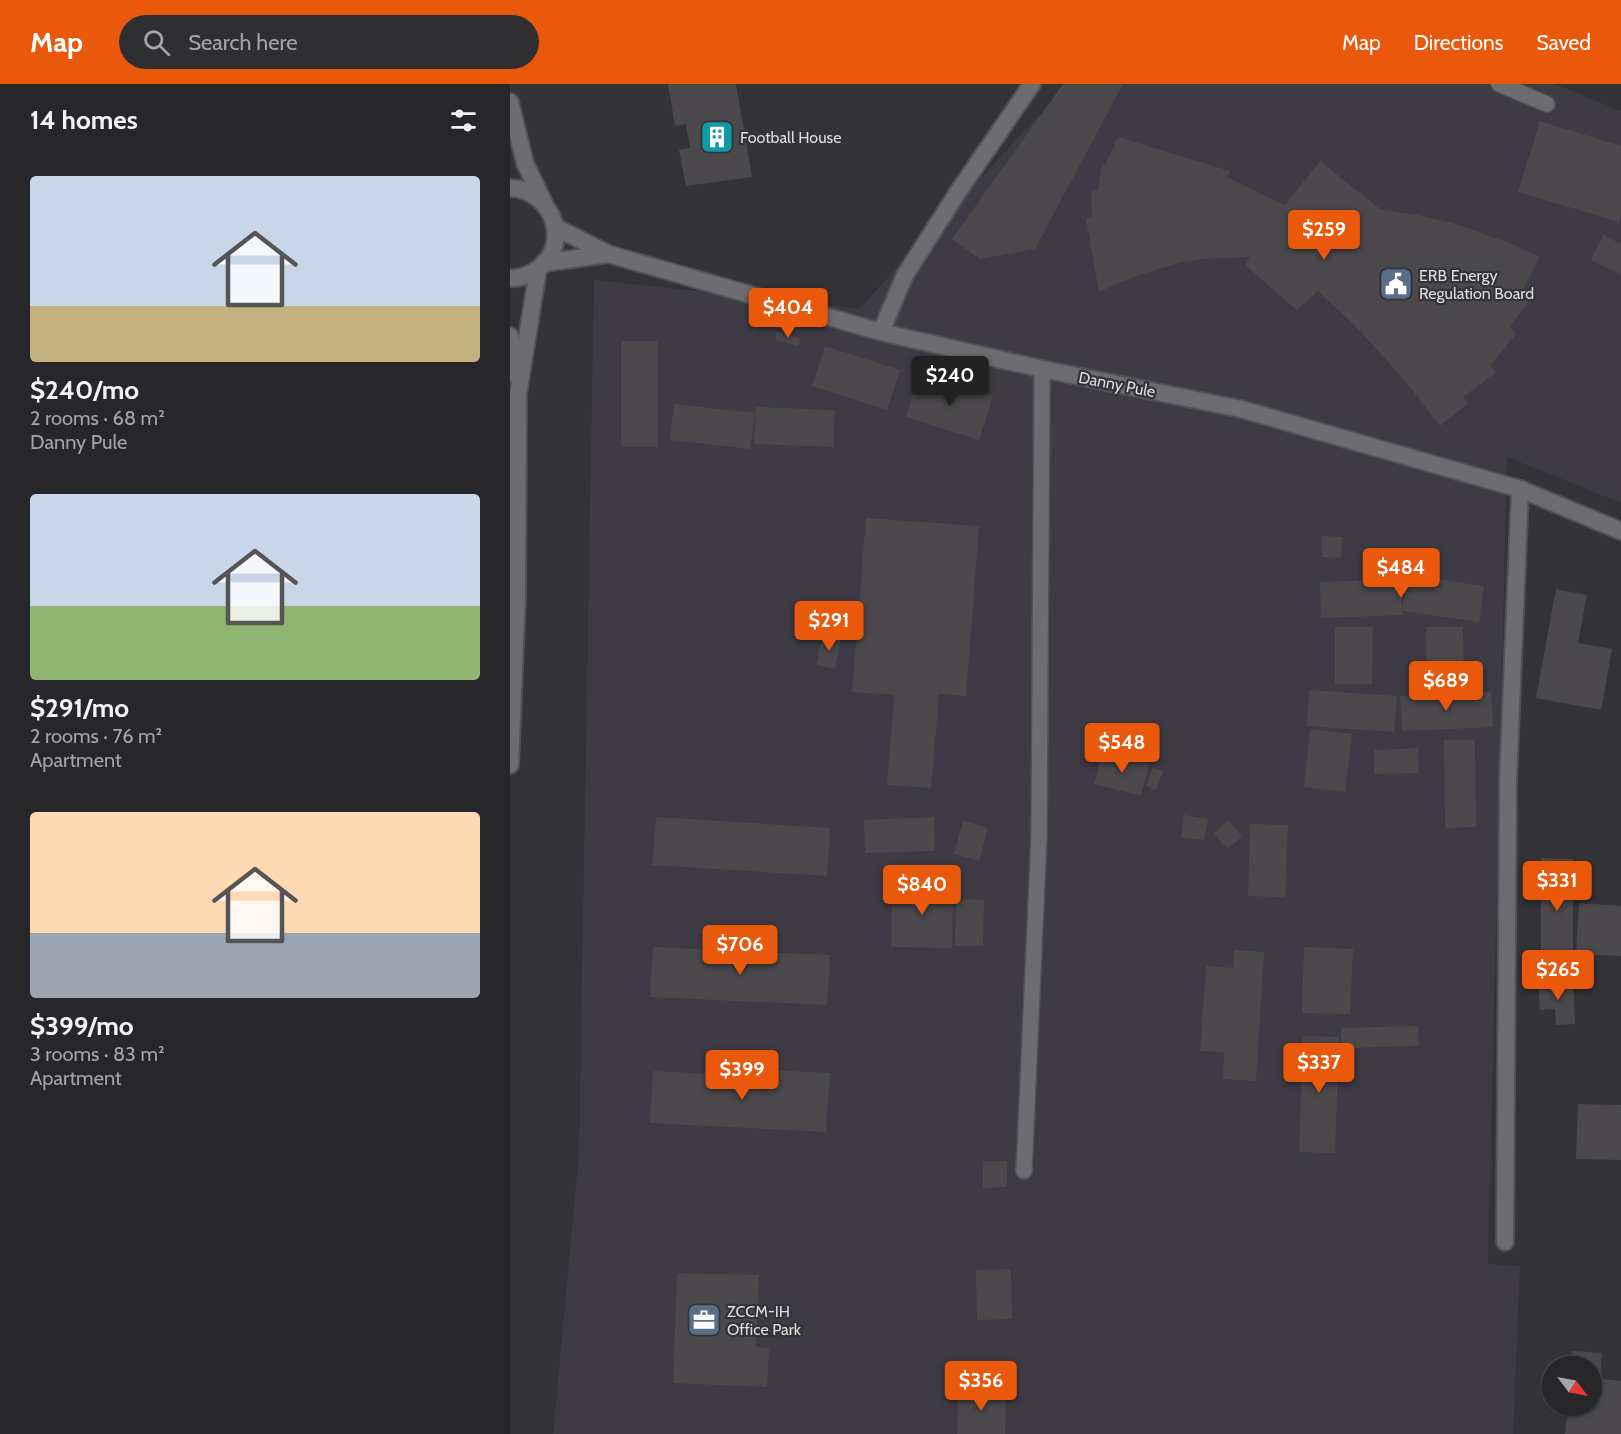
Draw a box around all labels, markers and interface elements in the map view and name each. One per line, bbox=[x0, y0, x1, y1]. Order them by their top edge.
search box bbox=[119, 15, 539, 69]
text: Map bbox=[30, 25, 83, 59]
icon: search bbox=[140, 26, 173, 59]
text: Search here bbox=[188, 29, 297, 56]
text: Map bbox=[1342, 30, 1381, 55]
text: Directions bbox=[1414, 30, 1503, 55]
text: Saved bbox=[1536, 30, 1591, 55]
text: 14 homes bbox=[30, 104, 138, 136]
icon: filters bbox=[447, 104, 480, 137]
building icon: Football House bbox=[699, 119, 735, 155]
place label: Football House bbox=[740, 128, 841, 147]
pin: $259 bbox=[1288, 210, 1360, 261]
icon: home bbox=[201, 215, 309, 323]
text: $259 bbox=[1302, 217, 1346, 241]
public building icon: ERB Energy Regulation Board bbox=[1378, 266, 1414, 302]
place label: ERB Energy Regulation Board bbox=[1419, 266, 1534, 303]
pin: $404 bbox=[752, 288, 824, 339]
text: $404 bbox=[763, 295, 813, 319]
pin: $240 bbox=[914, 356, 986, 407]
text: $240 bbox=[926, 363, 974, 387]
street label: Danny Pule bbox=[1077, 368, 1157, 401]
text: $240/mo bbox=[30, 374, 139, 406]
text: 2 rooms · 68 m² bbox=[30, 406, 165, 430]
text: Danny Pule bbox=[30, 430, 127, 454]
icon: home bbox=[201, 533, 309, 641]
pin: $484 bbox=[1365, 548, 1437, 599]
text: $484 bbox=[1377, 555, 1425, 579]
pin: $291 bbox=[793, 601, 865, 652]
text: $291 bbox=[809, 608, 849, 632]
pin: $689 bbox=[1410, 661, 1482, 712]
text: $689 bbox=[1423, 668, 1469, 692]
text: $291/mo bbox=[30, 692, 129, 724]
pin: $548 bbox=[1086, 723, 1158, 774]
text: 2 rooms · 76 m² bbox=[30, 724, 162, 748]
text: $548 bbox=[1099, 730, 1145, 754]
text: Apartment bbox=[30, 748, 122, 772]
icon: home bbox=[201, 851, 309, 959]
pin: $331 bbox=[1521, 861, 1593, 912]
pin: $840 bbox=[886, 865, 958, 916]
text: $331 bbox=[1537, 868, 1577, 892]
text: $840 bbox=[897, 872, 947, 896]
pin: $706 bbox=[704, 925, 776, 976]
text: $706 bbox=[717, 932, 763, 956]
pin: $265 bbox=[1522, 950, 1594, 1001]
text: $265 bbox=[1536, 957, 1580, 981]
text: $399/mo bbox=[30, 1010, 134, 1042]
text: 3 rooms · 83 m² bbox=[30, 1042, 165, 1066]
pin: $337 bbox=[1283, 1043, 1355, 1094]
pin: $399 bbox=[706, 1050, 778, 1101]
text: $337 bbox=[1297, 1050, 1341, 1074]
text: $399 bbox=[720, 1057, 764, 1081]
text: Apartment bbox=[30, 1066, 122, 1090]
office icon: ZCCM-IH Office Park bbox=[686, 1302, 722, 1338]
place label: ZCCM-IH Office Park bbox=[727, 1302, 802, 1339]
north arrow bbox=[1542, 1356, 1602, 1416]
map controls bbox=[1542, 1356, 1602, 1416]
pin: $356 bbox=[945, 1361, 1017, 1412]
text: $356 bbox=[959, 1368, 1003, 1392]

